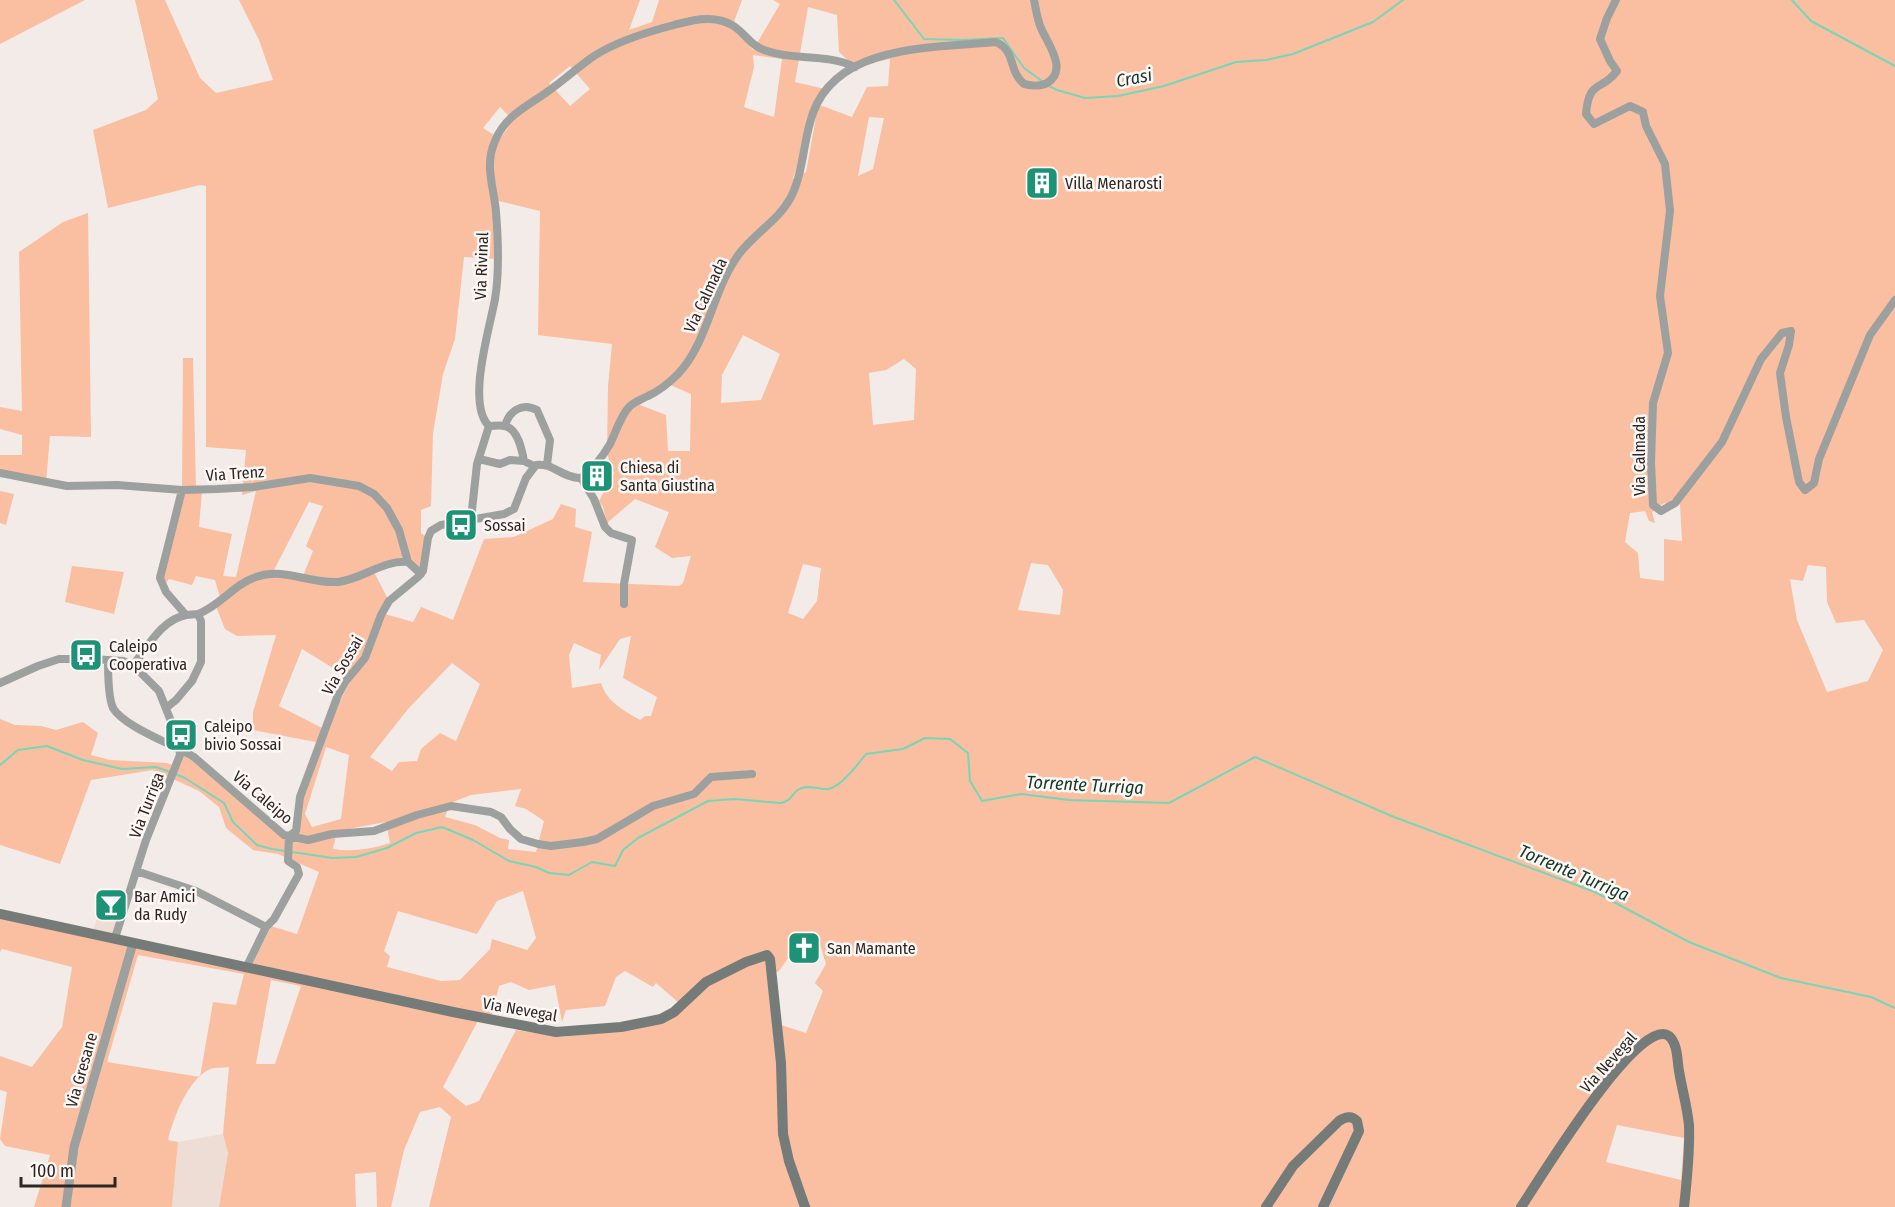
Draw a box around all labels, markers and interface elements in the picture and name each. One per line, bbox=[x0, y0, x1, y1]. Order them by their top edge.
water label: Crasi bbox=[1114, 64, 1154, 92]
building icon: Villa Menarosti bbox=[1024, 165, 1060, 201]
place label: Villa Menarosti bbox=[1065, 174, 1162, 193]
street label: Via Rivinal bbox=[471, 232, 492, 300]
street label: Via Calmada bbox=[680, 255, 731, 336]
street label: Via Calmada bbox=[1630, 416, 1649, 496]
building icon: Chiesa di Santa Giustina bbox=[579, 458, 615, 494]
place label: Chiesa di Santa Giustina bbox=[620, 458, 715, 495]
street label: Via Trenz bbox=[205, 462, 265, 485]
bus stop icon: Sossai bbox=[443, 507, 479, 543]
place label: Sossai bbox=[484, 516, 526, 535]
street label: Via Sossai bbox=[318, 632, 367, 698]
bus stop icon: Caleipo Cooperativa bbox=[68, 637, 104, 673]
place label: Caleipo Cooperativa bbox=[109, 637, 187, 674]
bus stop icon: Caleipo bivio Sossai bbox=[163, 717, 199, 753]
place label: Caleipo bivio Sossai bbox=[204, 717, 282, 754]
street label: Via Caleipo bbox=[229, 767, 297, 828]
street label: Via Turriga bbox=[125, 769, 168, 841]
water label: Torrente Turriga bbox=[1026, 771, 1144, 799]
water label: Torrente Turriga bbox=[1516, 840, 1632, 906]
bar icon: Bar Amici da Rudy bbox=[93, 887, 129, 923]
place label: Bar Amici da Rudy bbox=[134, 887, 196, 924]
church icon: San Mamante bbox=[786, 930, 822, 966]
place label: San Mamante bbox=[827, 939, 916, 958]
street label: Via Nevegal bbox=[481, 994, 559, 1025]
street label: Via Nevegal bbox=[1576, 1028, 1641, 1097]
street label: Via Gresane bbox=[62, 1030, 101, 1110]
scale bar bbox=[21, 1150, 116, 1188]
text: 100 m bbox=[30, 1160, 74, 1182]

